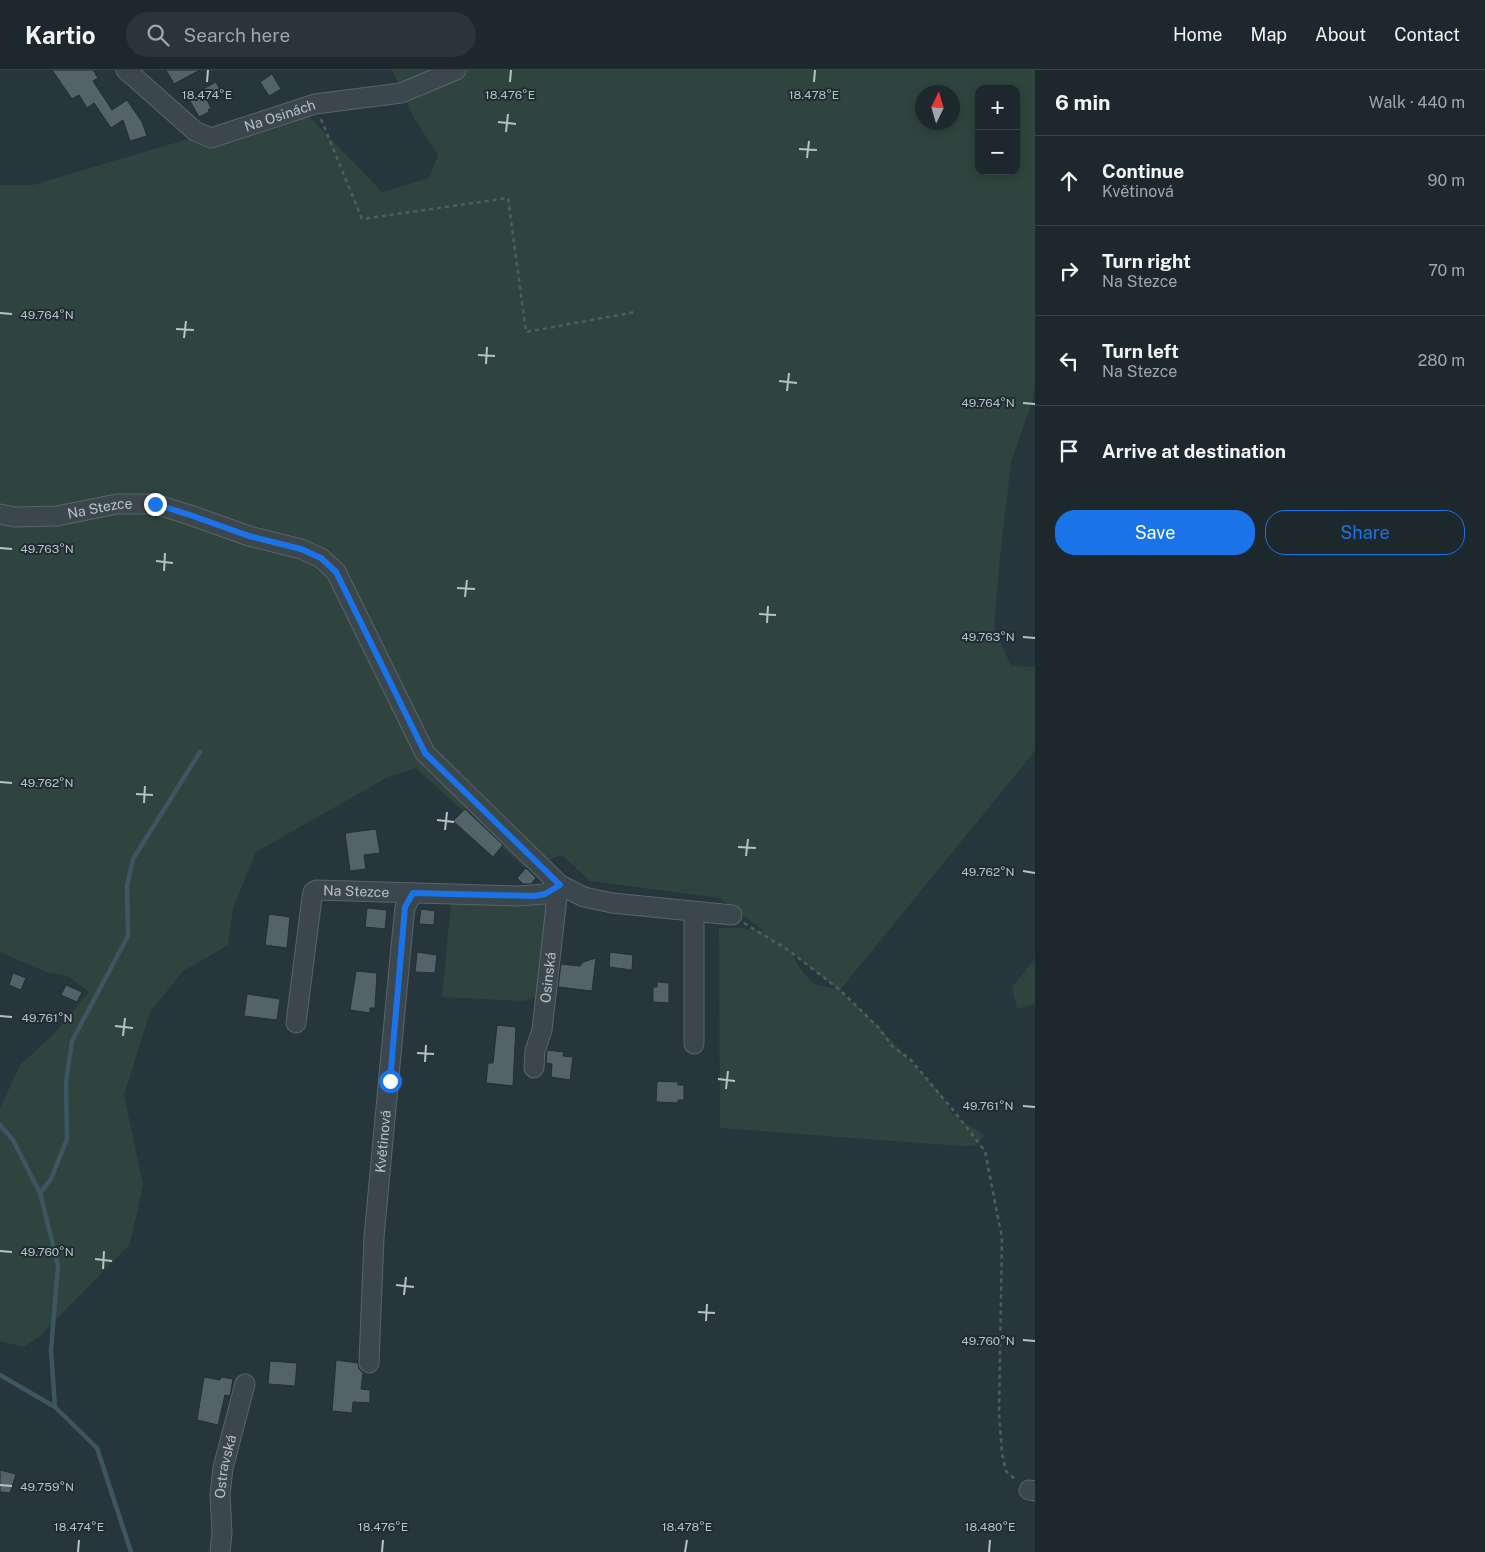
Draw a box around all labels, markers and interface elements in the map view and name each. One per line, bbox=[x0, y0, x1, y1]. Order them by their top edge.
search box bbox=[126, 12, 476, 57]
text: Kartio bbox=[25, 21, 96, 49]
icon: search bbox=[144, 21, 172, 49]
text: Search here bbox=[184, 24, 290, 46]
text: Home bbox=[1173, 24, 1223, 45]
text: Map bbox=[1251, 24, 1287, 45]
text: About bbox=[1315, 24, 1366, 45]
text: Contact bbox=[1394, 24, 1460, 45]
north arrow bbox=[915, 85, 960, 130]
map controls bbox=[975, 85, 1020, 175]
button: + bbox=[975, 85, 1020, 130]
text: 18.474°E bbox=[182, 88, 232, 102]
text: 18.476°E bbox=[485, 88, 535, 102]
text: 18.478°E bbox=[789, 88, 839, 102]
text: 6 min bbox=[1055, 90, 1111, 115]
text: Walk · 440 m bbox=[1369, 93, 1465, 112]
street label: Na Osinách bbox=[242, 96, 317, 135]
button: − bbox=[975, 130, 1020, 175]
text: Continue bbox=[1102, 160, 1184, 182]
icon: ahead bbox=[1055, 167, 1083, 195]
text: 90 m bbox=[1428, 171, 1465, 190]
text: Květinová bbox=[1102, 182, 1174, 201]
text: Turn right bbox=[1102, 250, 1191, 272]
icon: right bbox=[1055, 257, 1083, 285]
text: 70 m bbox=[1428, 261, 1465, 280]
text: Na Stezce bbox=[1102, 272, 1177, 291]
text: 49.764°N bbox=[20, 308, 74, 322]
text: Turn left bbox=[1102, 340, 1179, 362]
icon: left bbox=[1055, 347, 1083, 375]
text: 280 m bbox=[1418, 351, 1465, 370]
text: Na Stezce bbox=[1102, 362, 1177, 381]
text: 49.764°N bbox=[961, 396, 1015, 410]
icon: arrive bbox=[1055, 437, 1083, 465]
text: Arrive at destination bbox=[1102, 440, 1286, 462]
route end bbox=[144, 493, 167, 516]
street label: Na Stezce bbox=[66, 496, 133, 522]
button: Save bbox=[1055, 510, 1255, 555]
button: Share bbox=[1265, 510, 1465, 555]
text: 49.763°N bbox=[20, 542, 74, 556]
text: 49.763°N bbox=[961, 630, 1015, 644]
text: 49.762°N bbox=[20, 776, 74, 790]
text: 49.762°N bbox=[961, 865, 1015, 879]
street label: Na Stezce bbox=[323, 882, 390, 900]
street label: Osinská bbox=[537, 951, 559, 1004]
text: 49.761°N bbox=[21, 1011, 73, 1025]
route start bbox=[379, 1070, 402, 1093]
text: 49.761°N bbox=[962, 1099, 1014, 1113]
street label: Květinová bbox=[372, 1109, 394, 1174]
text: 49.760°N bbox=[20, 1245, 74, 1259]
text: 49.760°N bbox=[961, 1334, 1015, 1348]
street label: Ostravská bbox=[212, 1433, 239, 1499]
text: 49.759°N bbox=[20, 1480, 74, 1494]
text: 18.474°E bbox=[54, 1520, 104, 1534]
text: 18.476°E bbox=[358, 1520, 408, 1534]
text: 18.478°E bbox=[662, 1520, 712, 1534]
text: 18.480°E bbox=[965, 1520, 1015, 1534]

